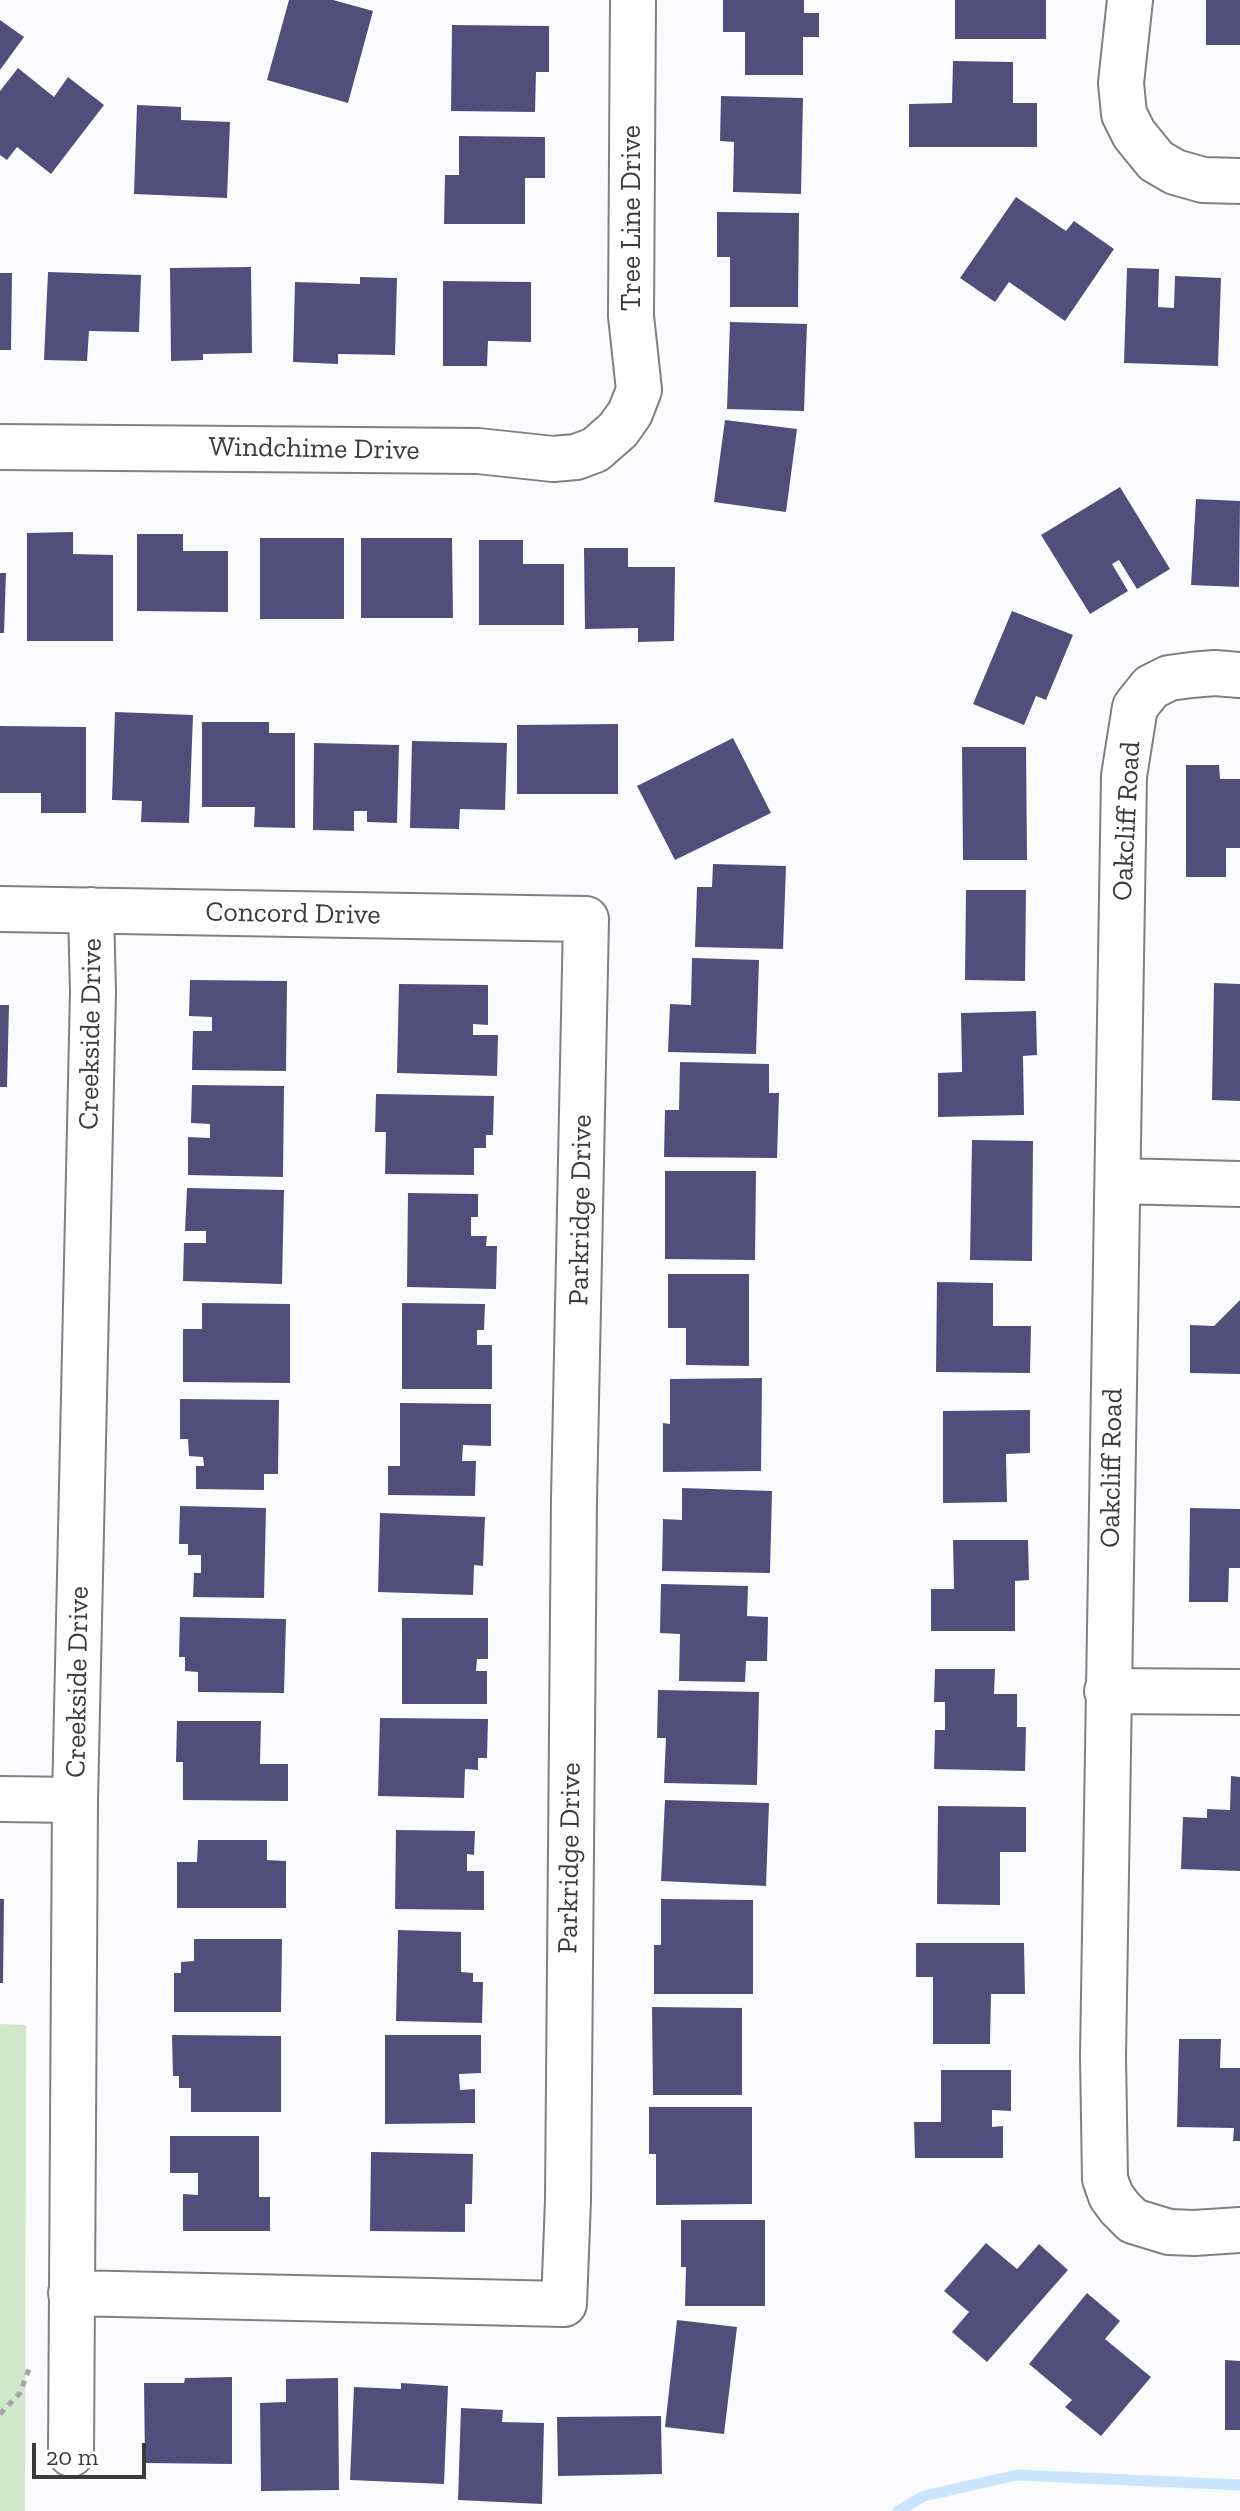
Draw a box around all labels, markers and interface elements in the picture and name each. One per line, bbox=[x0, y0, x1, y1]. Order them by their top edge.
street label: Tree Line Drive bbox=[615, 125, 649, 311]
street label: Windchime Drive bbox=[208, 430, 420, 468]
street label: Oakcliff Road bbox=[1106, 740, 1148, 902]
street label: Concord Drive bbox=[205, 896, 381, 932]
street label: Creekside Drive bbox=[73, 938, 109, 1130]
street label: Parkridge Drive bbox=[563, 1114, 599, 1306]
street label: Oakcliff Road bbox=[1094, 1388, 1130, 1548]
street label: Creekside Drive bbox=[60, 1586, 96, 1778]
street label: Parkridge Drive bbox=[552, 1762, 588, 1954]
scale bar bbox=[36, 2427, 150, 2477]
text: 20 m bbox=[46, 2442, 98, 2471]

